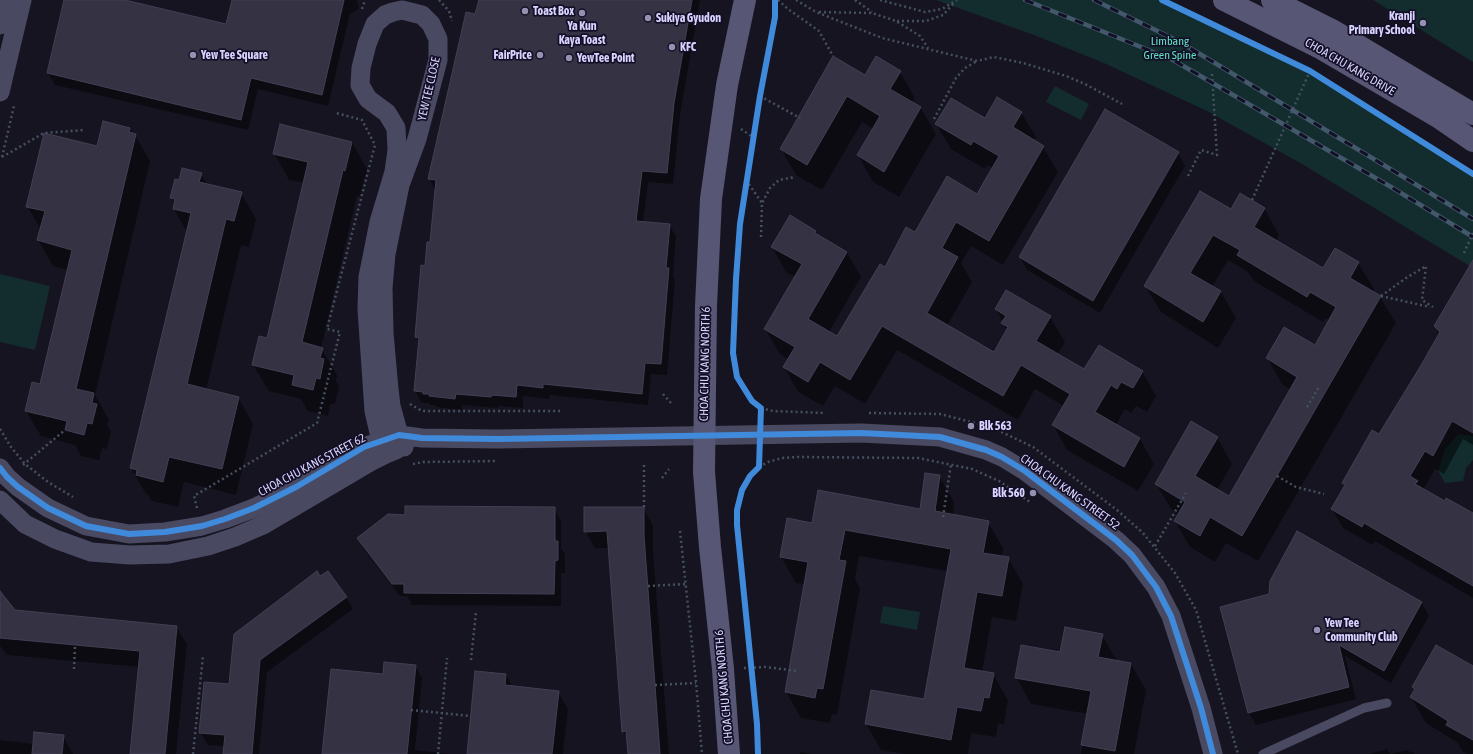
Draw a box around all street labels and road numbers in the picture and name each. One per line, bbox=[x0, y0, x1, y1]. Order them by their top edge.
street label: CHOA CHU KANG DRIVE bbox=[1302, 35, 1398, 99]
street label: YEW TEE CLOSE bbox=[415, 56, 443, 122]
street label: CHOA CHU KANG NORTH 6 bbox=[697, 307, 713, 421]
street label: CHOA CHU KANG STREET 62 bbox=[256, 431, 368, 499]
street label: CHOA CHU KANG STREET 52 bbox=[1017, 451, 1123, 533]
street label: CHOA CHU KANG NORTH 6 bbox=[712, 629, 736, 745]

